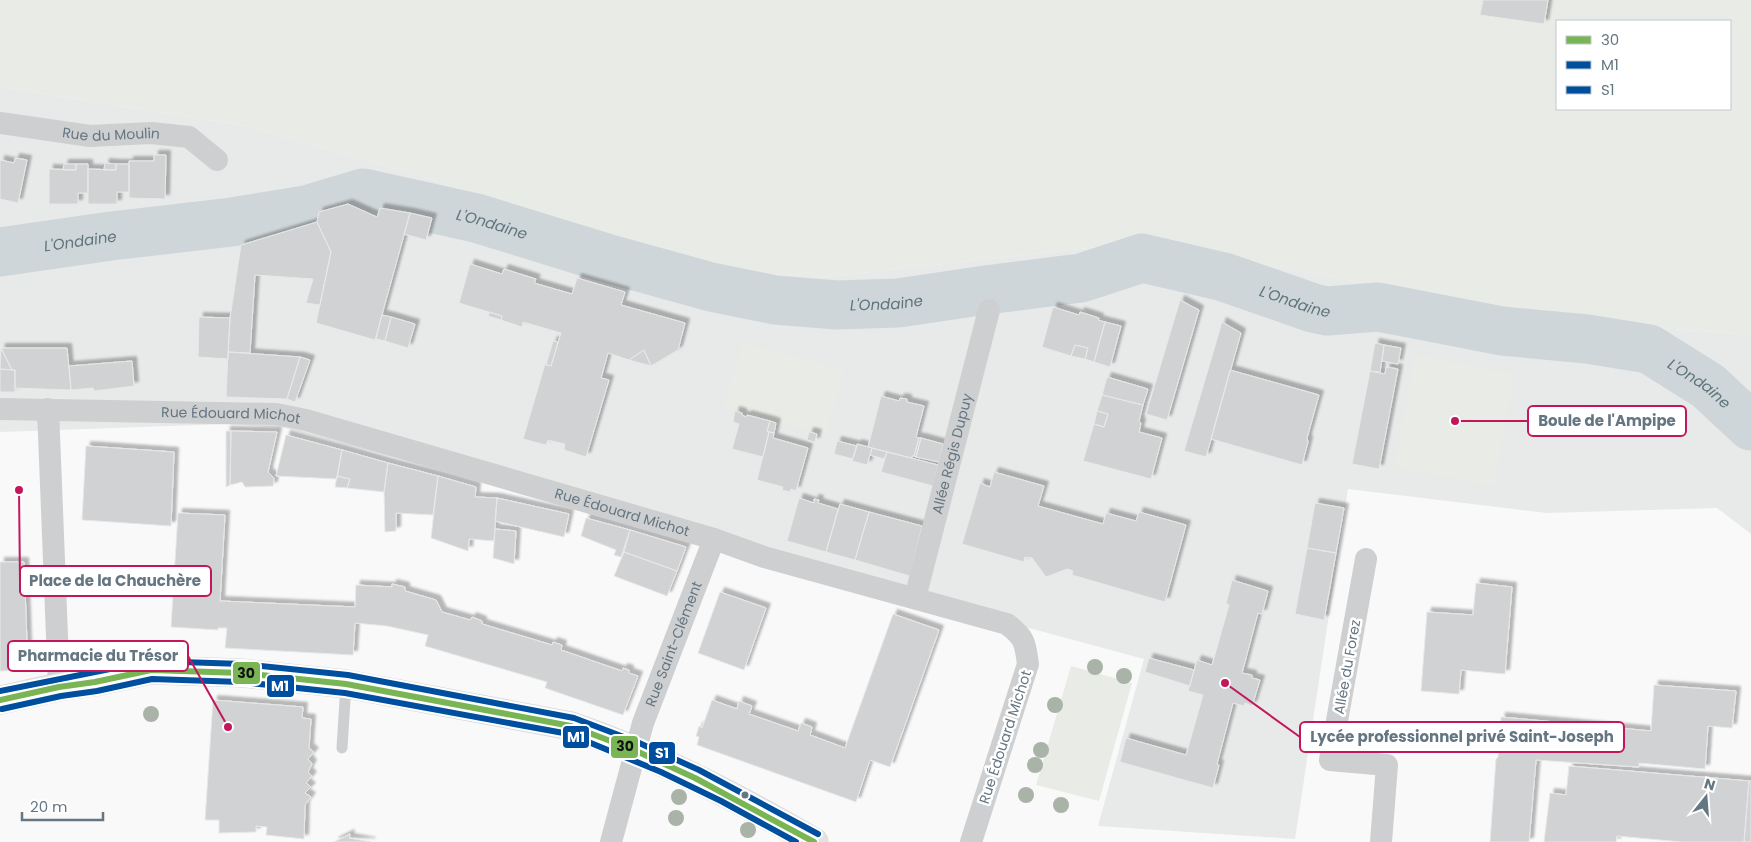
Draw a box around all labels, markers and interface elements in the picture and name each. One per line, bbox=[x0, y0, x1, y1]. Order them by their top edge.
legend bbox=[1556, 20, 1731, 110]
text: 30 bbox=[1601, 29, 1619, 50]
text: M1 bbox=[1601, 54, 1619, 75]
text: S1 bbox=[1601, 79, 1615, 100]
street label: Rue du Moulin bbox=[61, 122, 161, 146]
water label: L'Ondaine bbox=[454, 203, 530, 244]
water label: L'Ondaine bbox=[42, 225, 118, 256]
water label: L'Ondaine bbox=[1257, 280, 1332, 322]
water label: L'Ondaine bbox=[849, 289, 924, 315]
water label: L'Ondaine bbox=[1664, 353, 1736, 413]
street label: Allée Régis Dupuy bbox=[927, 391, 977, 516]
street label: Rue Édouard Michot bbox=[161, 402, 302, 429]
callout: Boule de l'Ampipe bbox=[1528, 406, 1686, 436]
text: Boule de l'Ampipe bbox=[1538, 410, 1676, 431]
street label: Rue Édouard Michot bbox=[552, 483, 692, 541]
callout: Place de la Chauchère bbox=[20, 566, 211, 596]
text: Place de la Chauchère bbox=[29, 570, 201, 591]
street label: Rue Saint-Clément bbox=[640, 578, 707, 710]
street label: Allée du Forez bbox=[1329, 618, 1365, 716]
callout: Pharmacie du Trésor bbox=[8, 641, 188, 671]
text: Pharmacie du Trésor bbox=[18, 645, 179, 666]
line badge: 30 bbox=[232, 661, 261, 685]
text: 30 bbox=[237, 663, 255, 683]
street label: Rue Édouard Michot bbox=[974, 668, 1036, 806]
line badge: M1 bbox=[266, 674, 295, 698]
text: M1 bbox=[271, 676, 289, 696]
callout: Lycée professionnel privé Saint-Joseph bbox=[1300, 722, 1624, 752]
line badge: M1 bbox=[562, 725, 590, 749]
text: Lycée professionnel privé Saint-Joseph bbox=[1310, 726, 1614, 747]
text: M1 bbox=[567, 727, 585, 747]
line badge: 30 bbox=[610, 735, 639, 759]
text: 30 bbox=[616, 736, 634, 756]
line badge: S1 bbox=[648, 741, 676, 765]
text: S1 bbox=[655, 743, 669, 763]
north arrow bbox=[1681, 772, 1731, 822]
text: N bbox=[1702, 773, 1718, 796]
scale bar bbox=[22, 790, 104, 822]
unlabelled marker bbox=[740, 790, 750, 800]
text: 20 m bbox=[30, 796, 68, 817]

